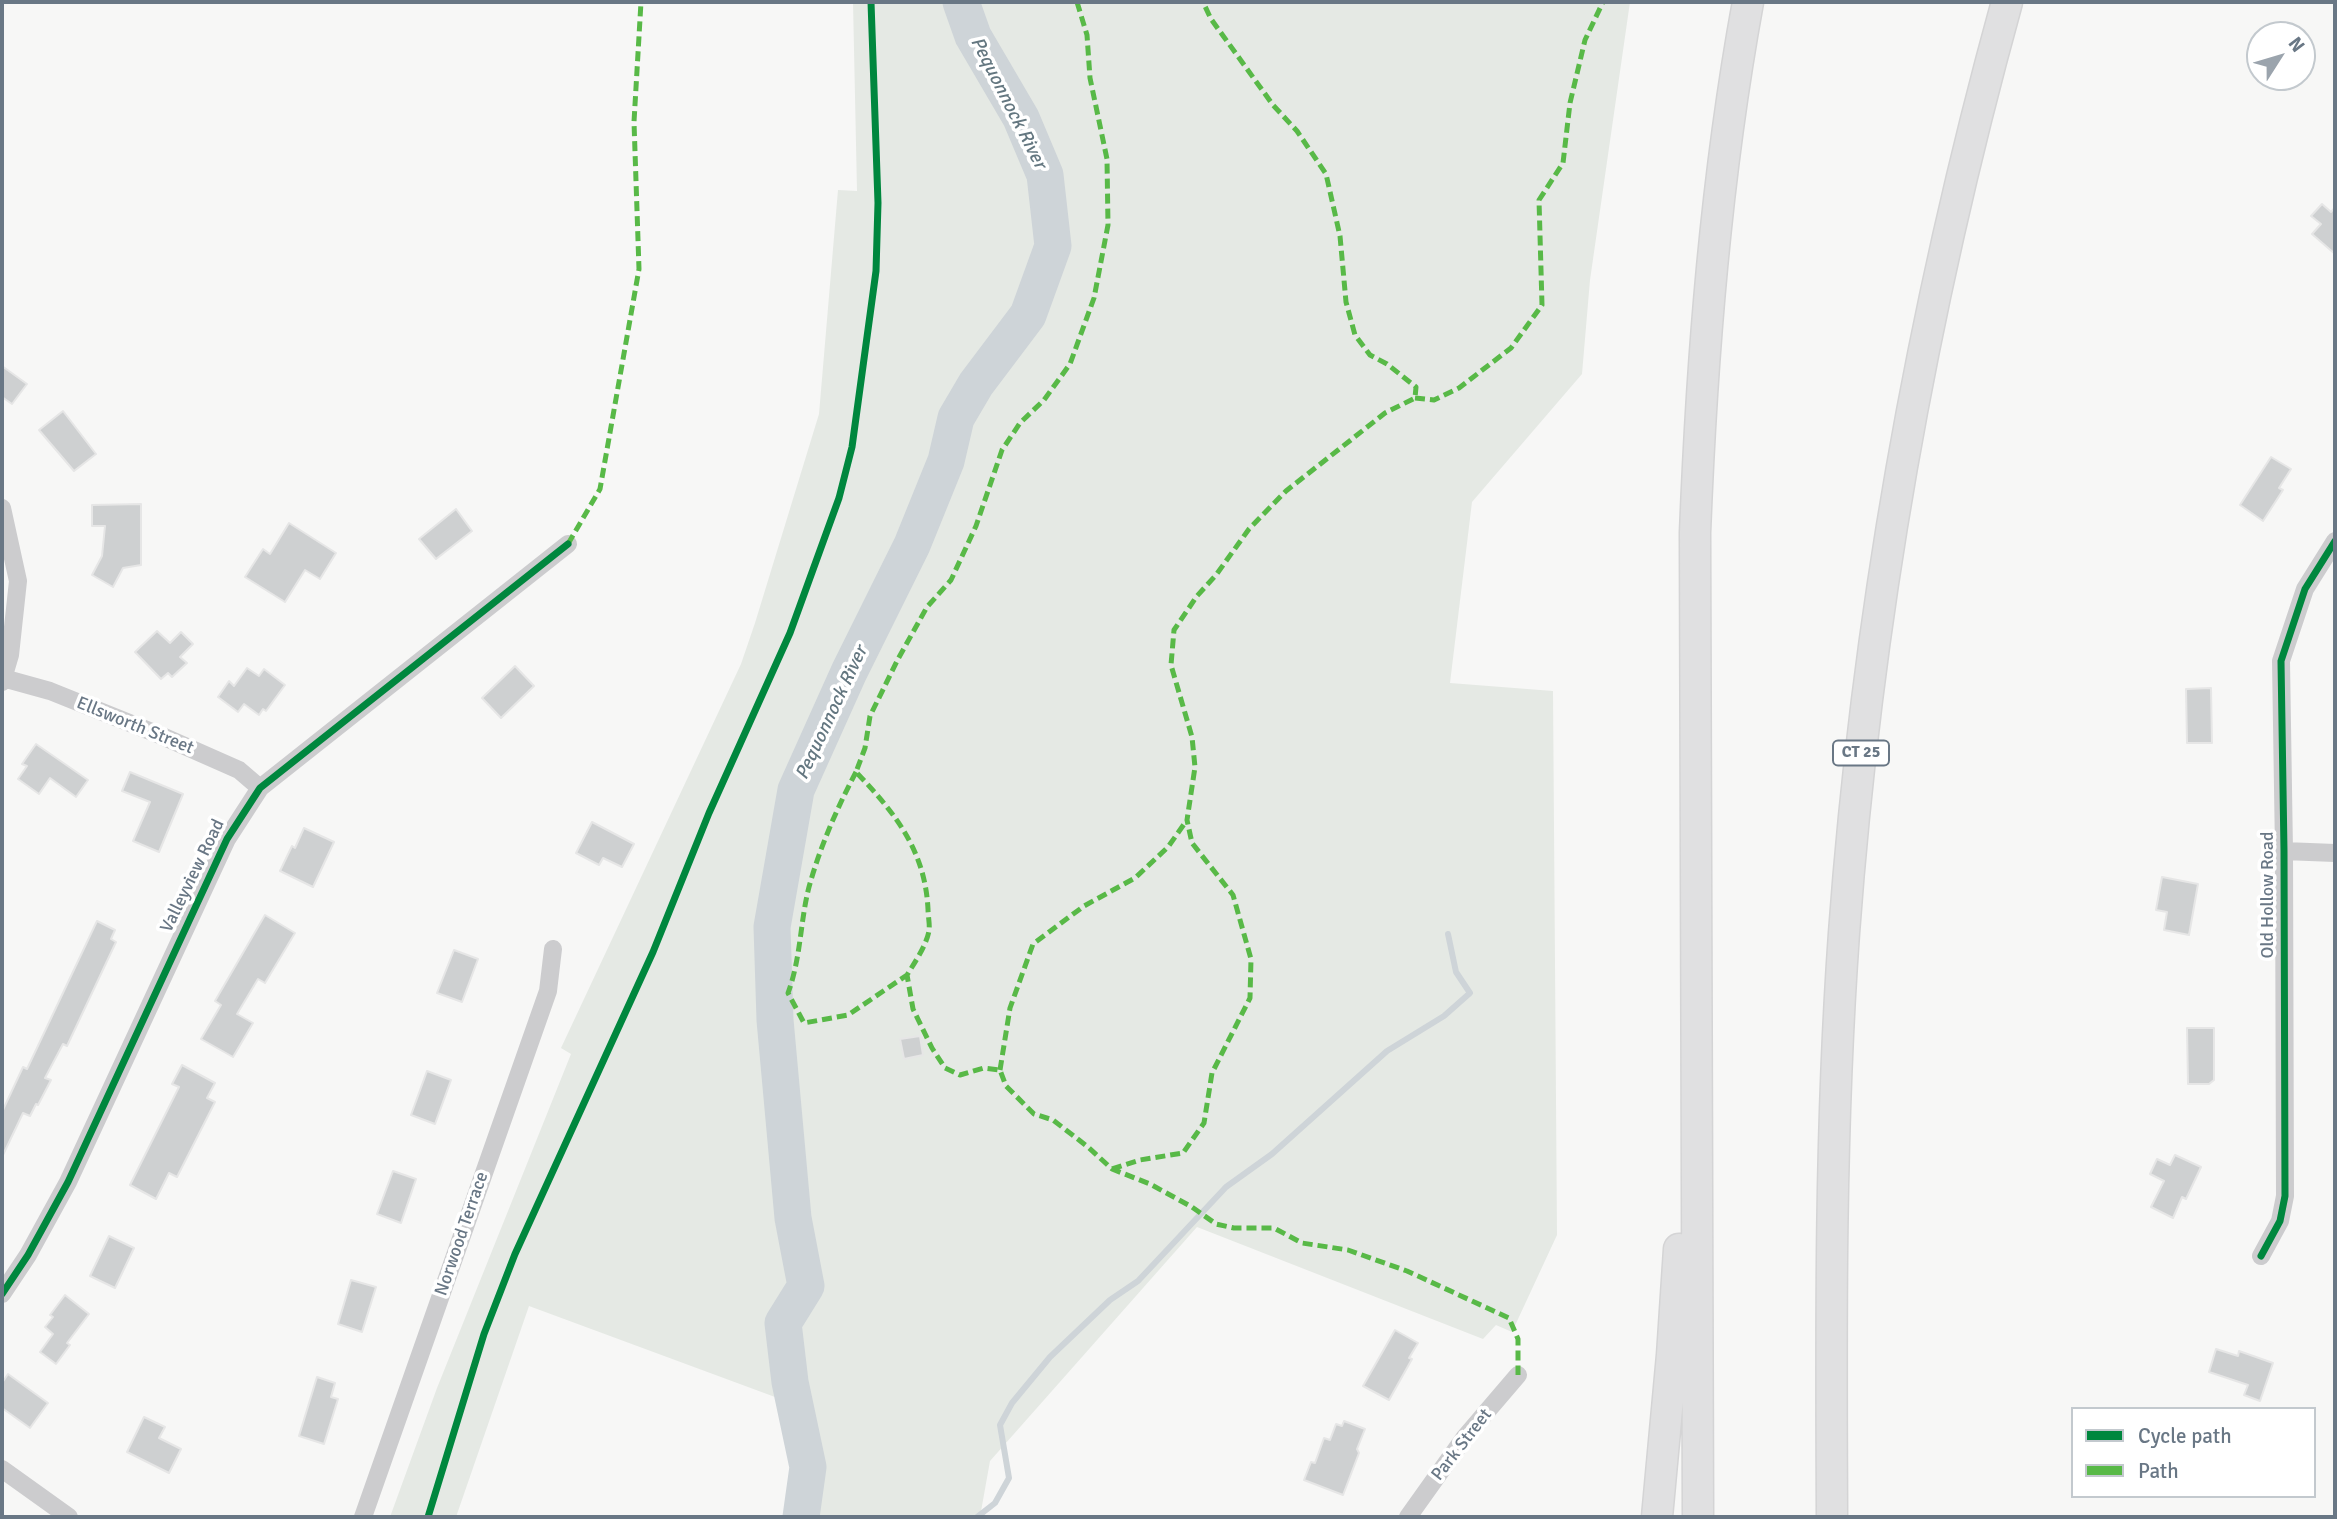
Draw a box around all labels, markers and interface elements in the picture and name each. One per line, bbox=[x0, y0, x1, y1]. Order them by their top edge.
north arrow bbox=[2246, 21, 2316, 91]
text: N bbox=[2283, 32, 2310, 57]
water label: Pequonnock River bbox=[965, 33, 1051, 173]
water label: Pequonnock River bbox=[791, 643, 873, 783]
street label: Ellsworth Street bbox=[73, 693, 197, 759]
road number: CT 25 bbox=[1833, 740, 1889, 766]
street label: Valleyview Road bbox=[156, 816, 230, 936]
street label: Old Hollow Road bbox=[2257, 832, 2279, 958]
street label: Norwood Terrace bbox=[431, 1169, 493, 1299]
street label: Park Street bbox=[1427, 1405, 1497, 1485]
legend bbox=[2071, 1407, 2316, 1498]
text: Cycle path bbox=[2138, 1423, 2232, 1449]
text: Path bbox=[2138, 1458, 2179, 1484]

